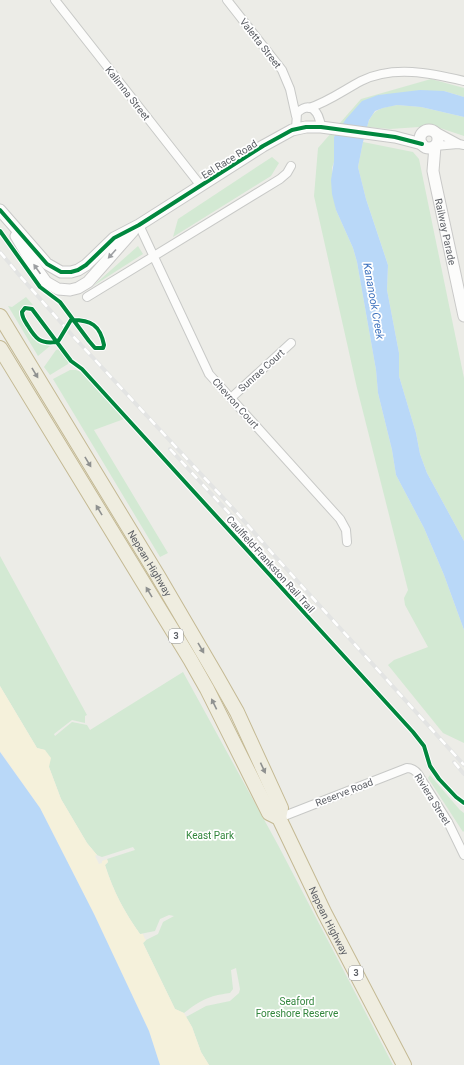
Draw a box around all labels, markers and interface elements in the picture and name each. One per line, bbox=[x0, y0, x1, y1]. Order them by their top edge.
street label: Valetta Street bbox=[238, 16, 283, 70]
street label: Kalimna Street bbox=[103, 64, 152, 122]
street label: Eel Race Road bbox=[199, 138, 259, 181]
street label: Railway Parade bbox=[433, 197, 458, 266]
one-way arrow bbox=[108, 248, 117, 259]
water label: Kananook Creek bbox=[360, 262, 387, 341]
one-way arrow bbox=[33, 264, 41, 275]
street label: Sunrae Court bbox=[236, 347, 287, 394]
one-way arrow bbox=[31, 367, 38, 379]
street label: Chevron Court bbox=[210, 376, 261, 431]
one-way arrow bbox=[85, 456, 92, 468]
one-way arrow bbox=[95, 505, 103, 515]
street label: Caulfield-Frankston Rail Trail bbox=[224, 514, 317, 615]
street label: Nepean Highway bbox=[125, 528, 174, 599]
one-way arrow bbox=[145, 587, 153, 597]
road number: 3 bbox=[169, 629, 183, 643]
one-way arrow bbox=[197, 642, 204, 654]
one-way arrow bbox=[211, 698, 217, 710]
one-way arrow bbox=[260, 762, 266, 774]
street label: Riviera Street bbox=[412, 771, 453, 827]
street label: Reserve Road bbox=[314, 776, 375, 809]
park label: Keast Park bbox=[186, 830, 235, 841]
street label: Nepean Highway bbox=[307, 885, 351, 957]
road number: 3 bbox=[349, 966, 363, 980]
park label: Seaford Foreshore Reserve bbox=[256, 996, 338, 1019]

